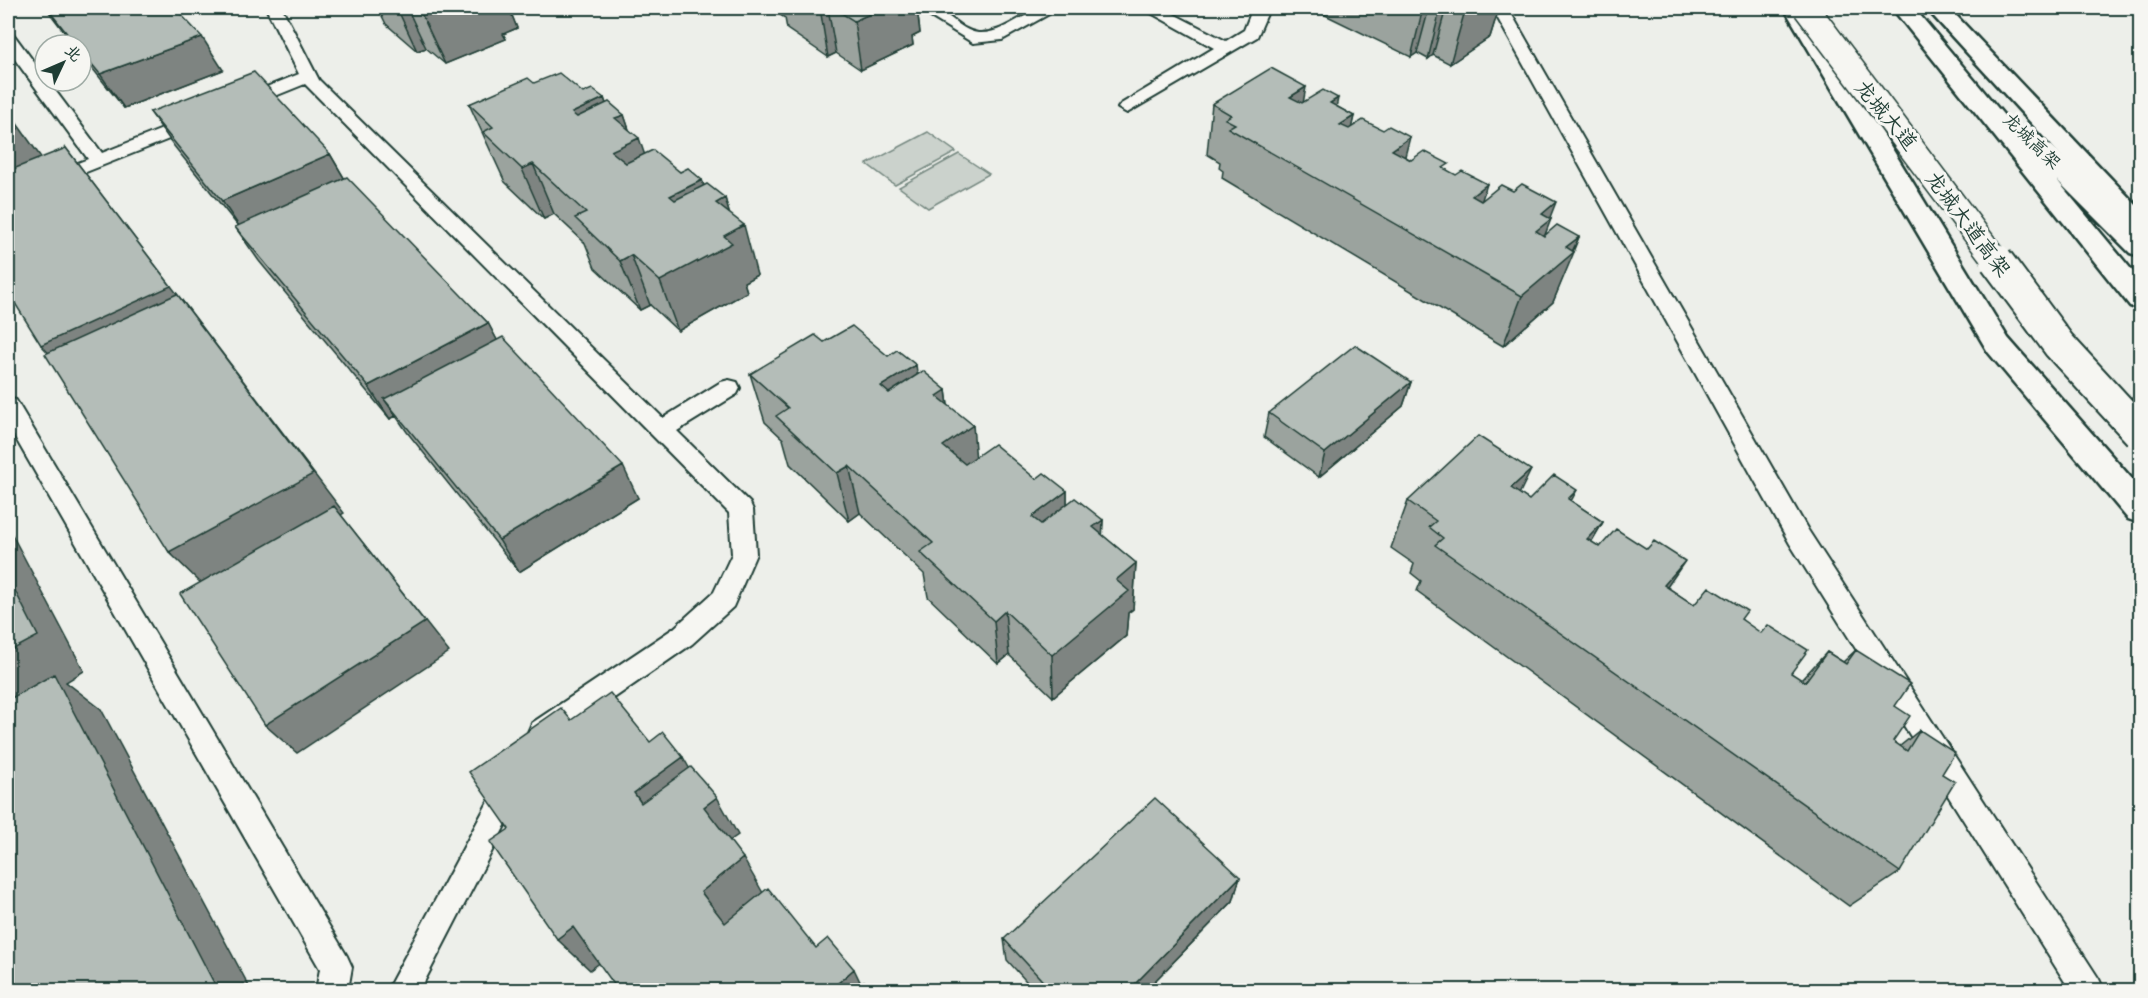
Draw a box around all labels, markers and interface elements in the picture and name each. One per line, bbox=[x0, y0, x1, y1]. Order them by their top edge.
north arrow bbox=[33, 33, 93, 93]
text: 北 bbox=[57, 37, 89, 69]
street label: 龙城大道 bbox=[1844, 71, 1928, 159]
street label: 龙城高架 bbox=[1995, 104, 2069, 178]
street label: 龙城大道高架 bbox=[1915, 162, 2021, 286]

